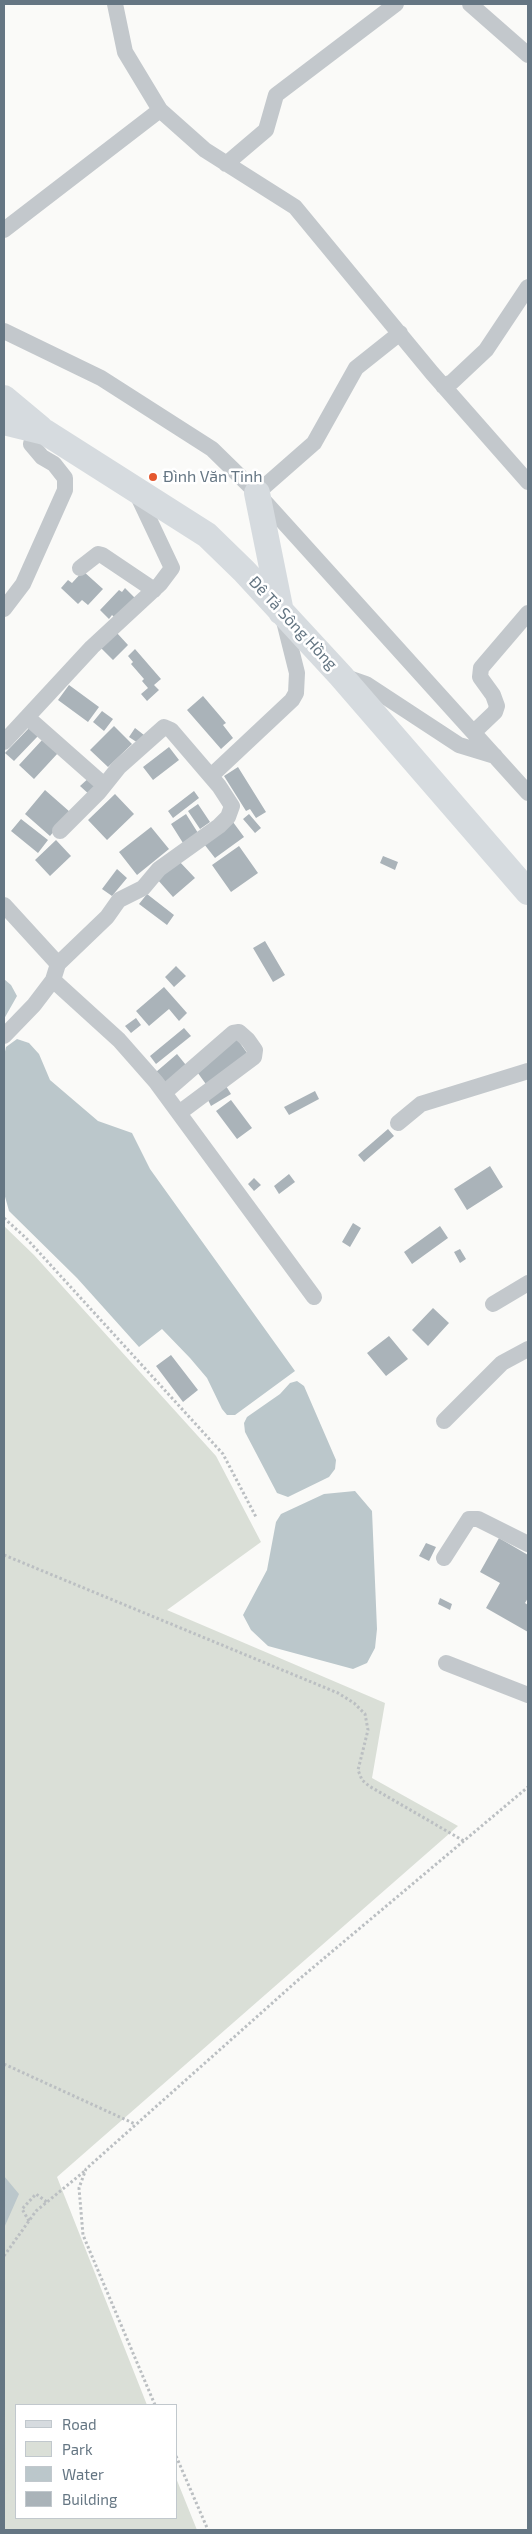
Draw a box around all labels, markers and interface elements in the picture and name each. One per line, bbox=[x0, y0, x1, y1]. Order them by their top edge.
place label: Đình Văn Tinh bbox=[163, 467, 263, 487]
marker: Đình Văn Tinh bbox=[147, 471, 159, 483]
street label: Đê Tả Sông Hồng bbox=[245, 572, 341, 674]
legend bbox=[15, 2404, 178, 2519]
text: Road bbox=[62, 2415, 97, 2433]
text: Park bbox=[62, 2440, 93, 2458]
text: Water bbox=[62, 2465, 104, 2483]
text: Building bbox=[62, 2490, 117, 2508]

